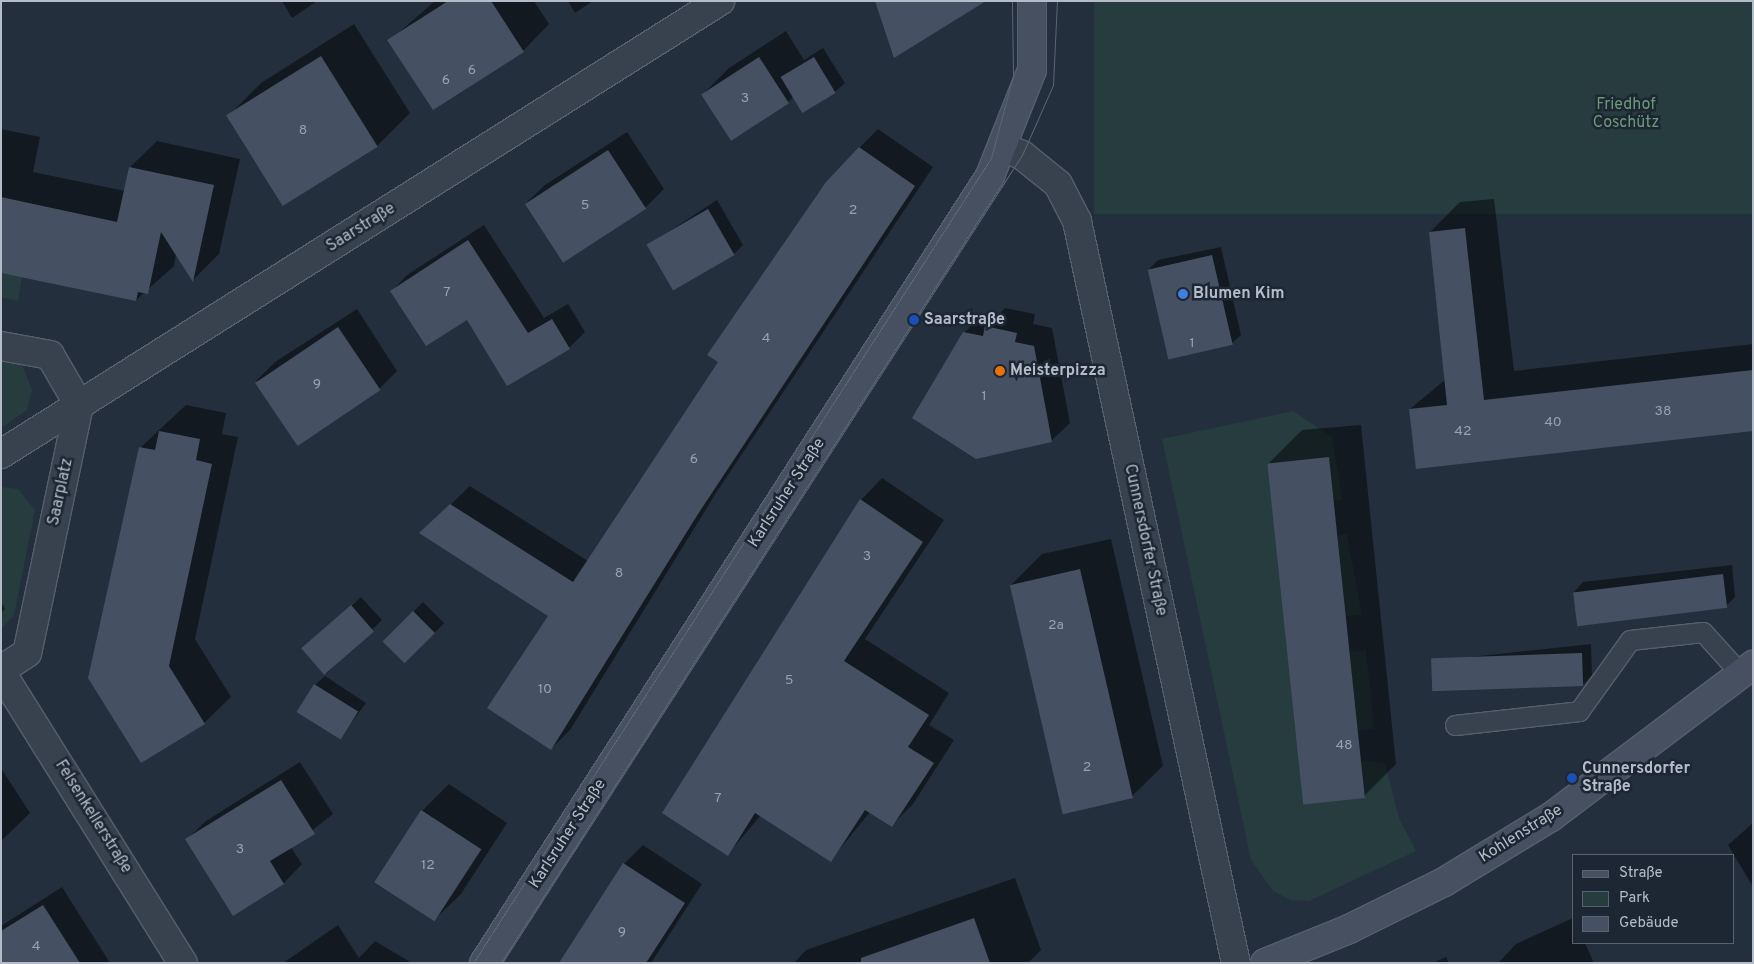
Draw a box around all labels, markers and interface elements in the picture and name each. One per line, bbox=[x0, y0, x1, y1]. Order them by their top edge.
house number: 6 bbox=[468, 63, 476, 79]
house number: 6 bbox=[442, 73, 450, 89]
house number: 3 bbox=[741, 91, 749, 107]
park label: Friedhof Coschütz bbox=[1593, 95, 1659, 133]
house number: 8 bbox=[299, 123, 307, 139]
house number: 5 bbox=[581, 198, 589, 214]
street label: Saarstraße bbox=[323, 199, 399, 257]
house number: 2 bbox=[849, 203, 857, 219]
place label: Blumen Kim bbox=[1193, 284, 1285, 304]
house number: 7 bbox=[443, 285, 451, 301]
marker: Blumen Kim bbox=[1177, 288, 1189, 300]
place label: Saarstraße bbox=[924, 310, 1005, 330]
marker: Saarstraße bbox=[908, 314, 920, 326]
house number: 4 bbox=[762, 331, 770, 347]
house number: 1 bbox=[1189, 336, 1195, 352]
place label: Meisterpizza bbox=[1010, 361, 1106, 381]
marker: Meisterpizza bbox=[994, 365, 1006, 377]
house number: 9 bbox=[313, 377, 321, 393]
house number: 1 bbox=[981, 389, 987, 405]
house number: 38 bbox=[1655, 404, 1671, 420]
house number: 40 bbox=[1544, 415, 1562, 431]
house number: 42 bbox=[1454, 424, 1472, 440]
street label: Karlsruher Straße bbox=[745, 435, 829, 551]
house number: 6 bbox=[690, 452, 698, 468]
street label: Saarplatz bbox=[45, 457, 77, 527]
street label: Cunnersdorfer Straße bbox=[1120, 462, 1170, 618]
house number: 3 bbox=[863, 549, 871, 565]
house number: 8 bbox=[615, 566, 623, 582]
house number: 2a bbox=[1048, 618, 1064, 634]
house number: 5 bbox=[785, 673, 793, 689]
house number: 10 bbox=[538, 682, 552, 698]
house number: 48 bbox=[1335, 738, 1353, 754]
street label: Felsenkellerstraße bbox=[50, 757, 136, 877]
place label: Cunnersdorfer Straße bbox=[1582, 759, 1690, 797]
house number: 2 bbox=[1083, 760, 1091, 776]
marker: Cunnersdorfer Straße bbox=[1566, 772, 1578, 784]
street label: Karlsruher Straße bbox=[526, 776, 610, 892]
house number: 7 bbox=[714, 791, 722, 807]
street label: Kohlenstraße bbox=[1476, 801, 1566, 867]
house number: 3 bbox=[236, 842, 244, 858]
legend bbox=[1572, 854, 1734, 944]
house number: 12 bbox=[421, 858, 435, 874]
text: Straße bbox=[1619, 864, 1663, 883]
text: Park bbox=[1619, 889, 1650, 908]
text: Gebäude bbox=[1619, 914, 1679, 933]
house number: 9 bbox=[618, 925, 626, 941]
house number: 4 bbox=[32, 939, 40, 955]

